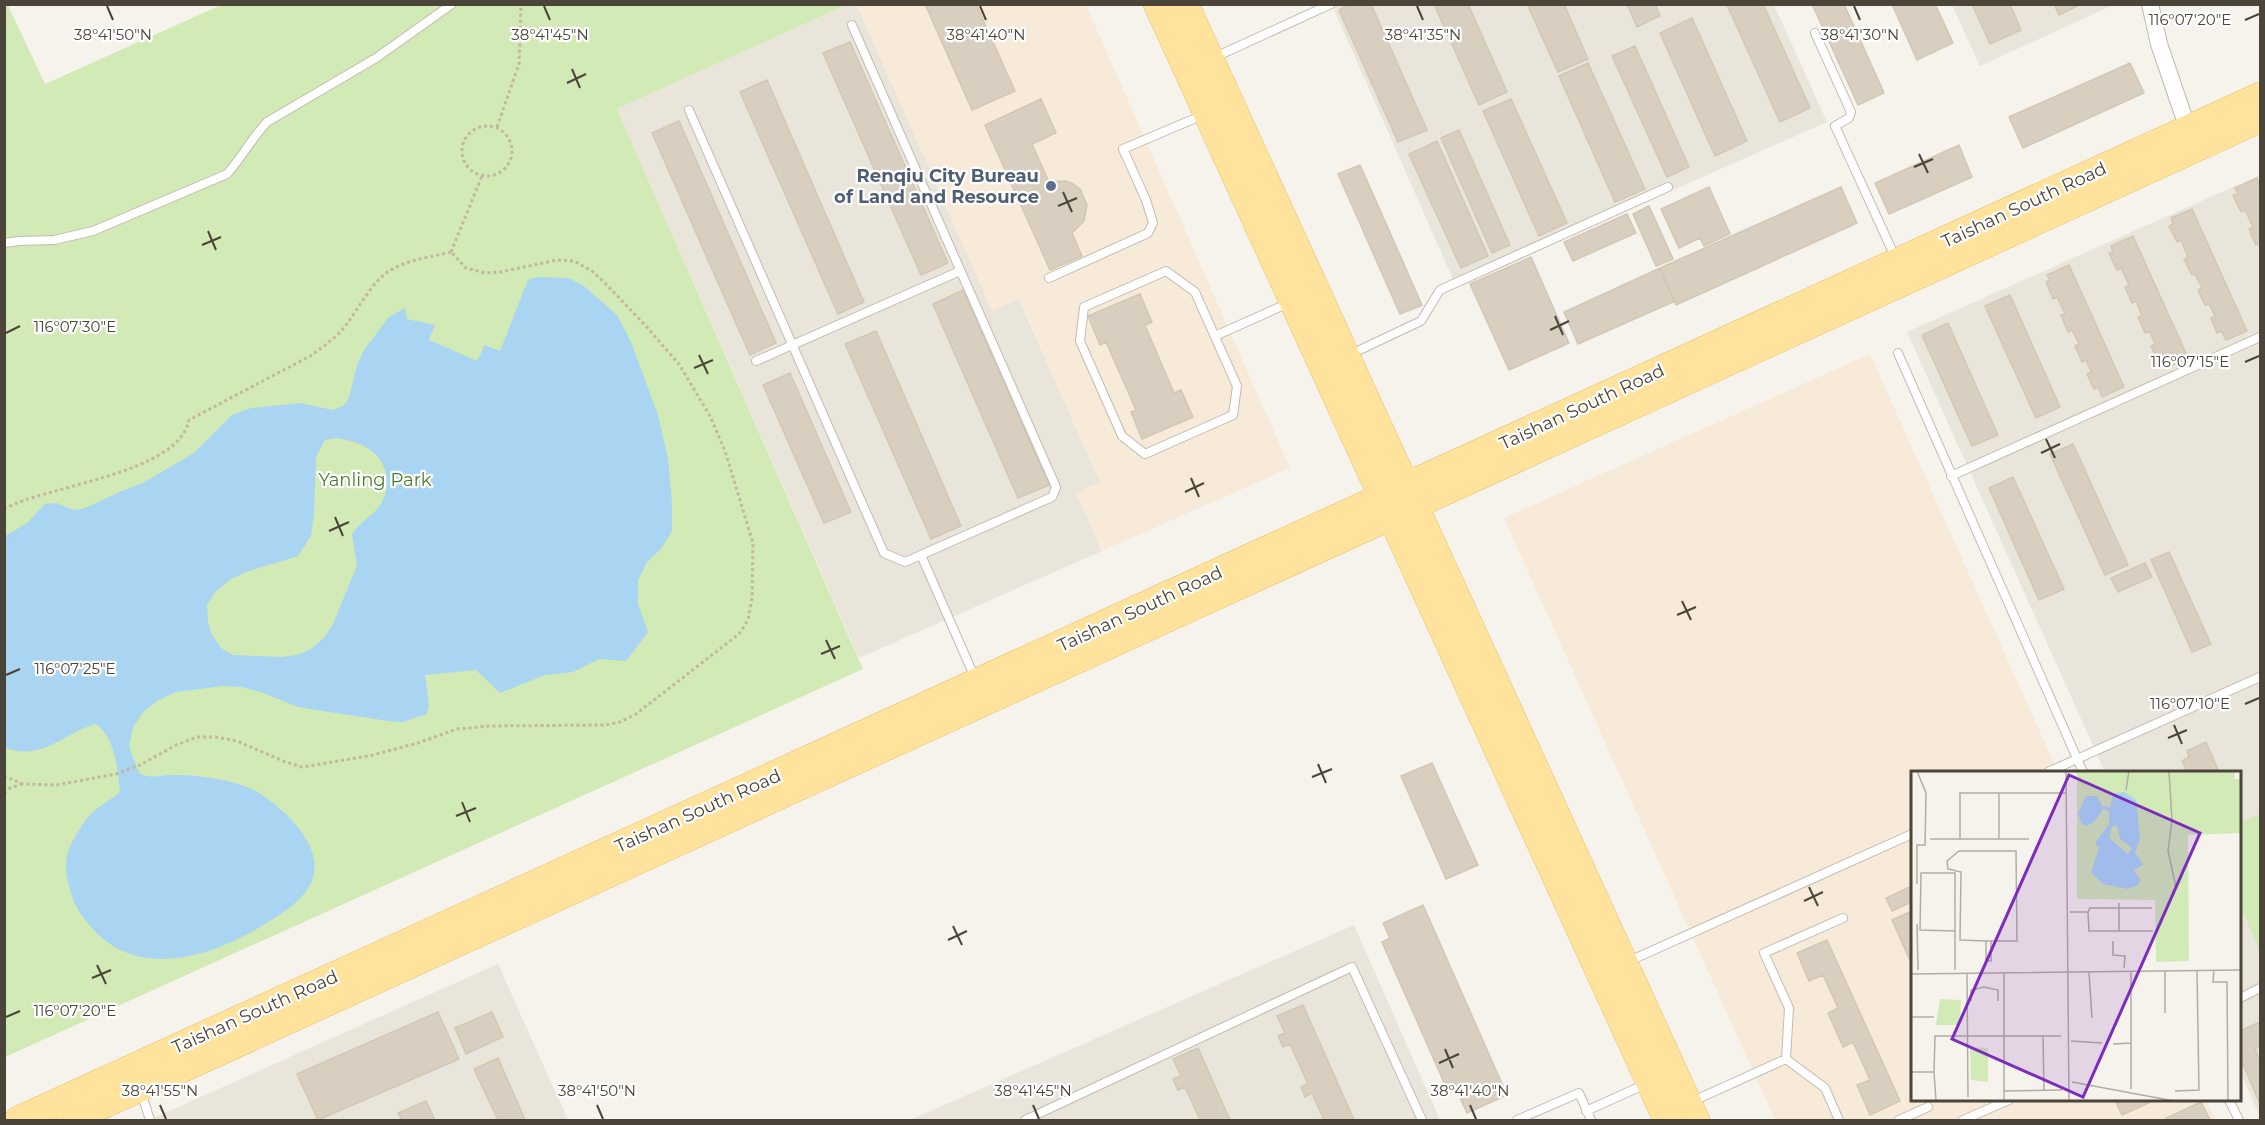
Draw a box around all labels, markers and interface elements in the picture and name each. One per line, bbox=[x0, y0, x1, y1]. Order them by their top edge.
text: 116°07'20"E bbox=[2149, 10, 2231, 29]
text: 38°41'50"N bbox=[74, 25, 152, 44]
text: 38°41'45"N bbox=[511, 25, 589, 44]
text: 38°41'40"N bbox=[947, 25, 1025, 44]
text: 38°41'35"N bbox=[1385, 25, 1461, 44]
text: 38°41'30"N bbox=[1821, 25, 1899, 44]
street label: Taishan South Road bbox=[1938, 157, 2110, 253]
place label: Renqiu City Bureau of Land and Resource bbox=[834, 165, 1039, 208]
marker: Renqiu City Bureau of Land and Resource bbox=[1044, 179, 1058, 193]
text: 116°07'30"E bbox=[34, 317, 116, 336]
text: 116°07'15"E bbox=[2151, 352, 2229, 371]
street label: Taishan South Road bbox=[1496, 359, 1668, 455]
park label: Yanling Park bbox=[318, 469, 432, 491]
street label: Taishan South Road bbox=[1054, 561, 1226, 657]
text: 116°07'25"E bbox=[34, 659, 116, 678]
text: 116°07'10"E bbox=[2150, 694, 2230, 713]
street label: Taishan South Road bbox=[612, 764, 784, 858]
inset map bbox=[1911, 771, 2241, 1101]
street label: Taishan South Road bbox=[169, 965, 341, 1059]
text: 116°07'20"E bbox=[34, 1001, 116, 1020]
text: 38°41'55"N bbox=[122, 1081, 198, 1100]
text: 38°41'50"N bbox=[558, 1081, 636, 1100]
text: 38°41'45"N bbox=[994, 1081, 1072, 1100]
text: 38°41'40"N bbox=[1431, 1081, 1509, 1100]

